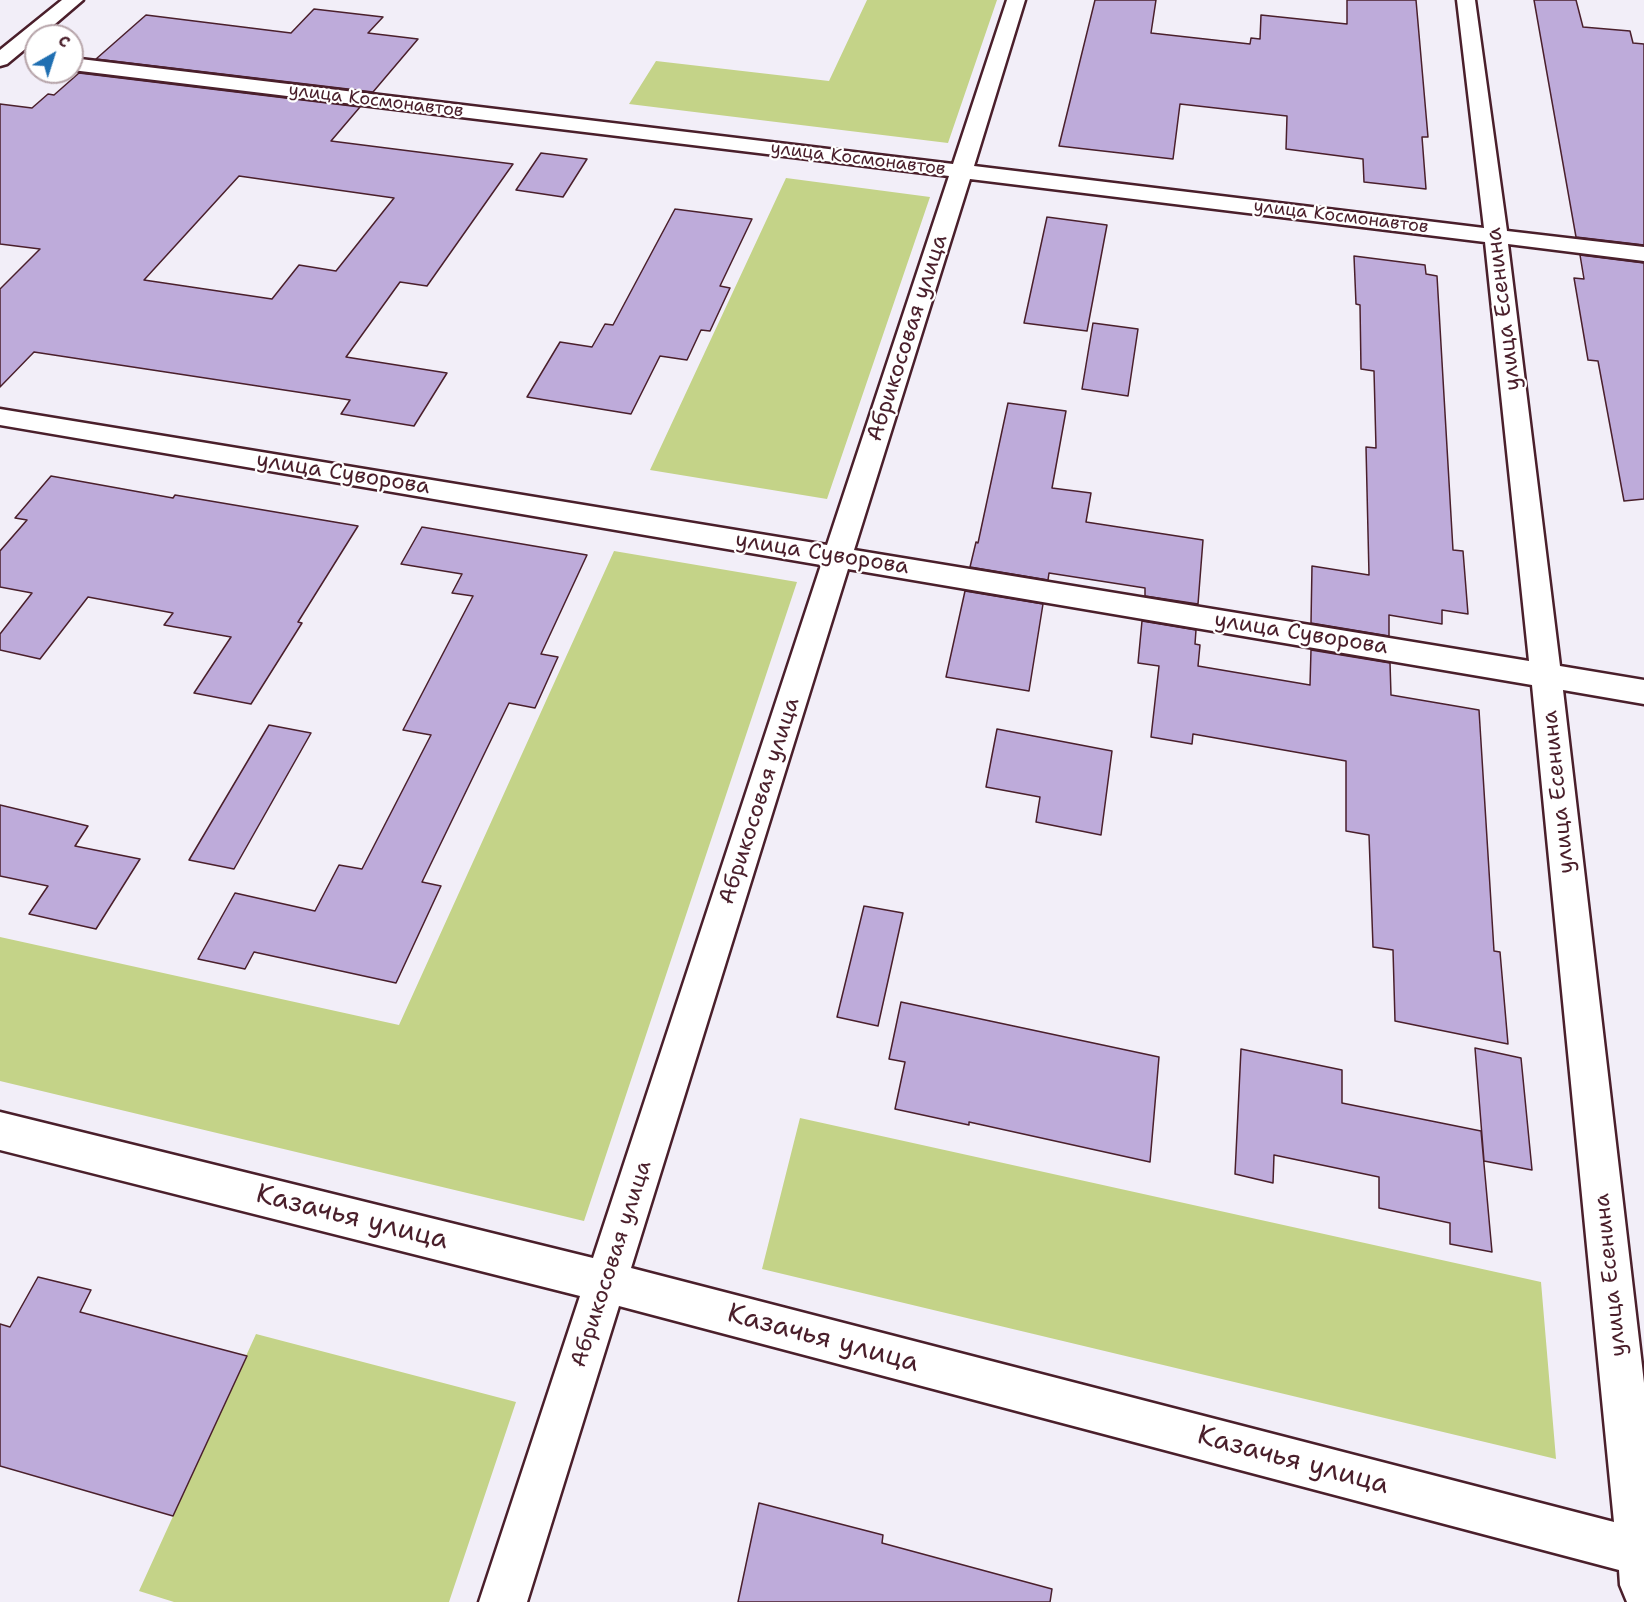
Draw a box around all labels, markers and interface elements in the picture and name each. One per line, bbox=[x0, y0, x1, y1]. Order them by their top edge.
north arrow bbox=[24, 24, 84, 84]
text: С bbox=[54, 30, 75, 52]
street label: улица Космонавтов bbox=[287, 80, 465, 122]
street label: улица Космонавтов bbox=[769, 138, 947, 180]
street label: улица Космонавтов bbox=[1252, 196, 1430, 238]
street label: улица Есенина bbox=[1481, 226, 1527, 392]
street label: Абрикосовая улица bbox=[862, 231, 954, 445]
street label: улица Суворова bbox=[254, 447, 432, 501]
street label: улица Суворова bbox=[733, 527, 911, 581]
street label: улица Суворова bbox=[1212, 607, 1390, 661]
street label: Абрикосовая улица bbox=[714, 694, 806, 908]
street label: улица Есенина bbox=[1537, 709, 1581, 875]
street label: Абрикосовая улица bbox=[566, 1157, 658, 1371]
street label: Казачья улица bbox=[253, 1178, 451, 1258]
street label: улица Есенина bbox=[1589, 1192, 1633, 1358]
street label: Казачья улица bbox=[724, 1298, 922, 1380]
street label: Казачья улица bbox=[1194, 1420, 1392, 1502]

